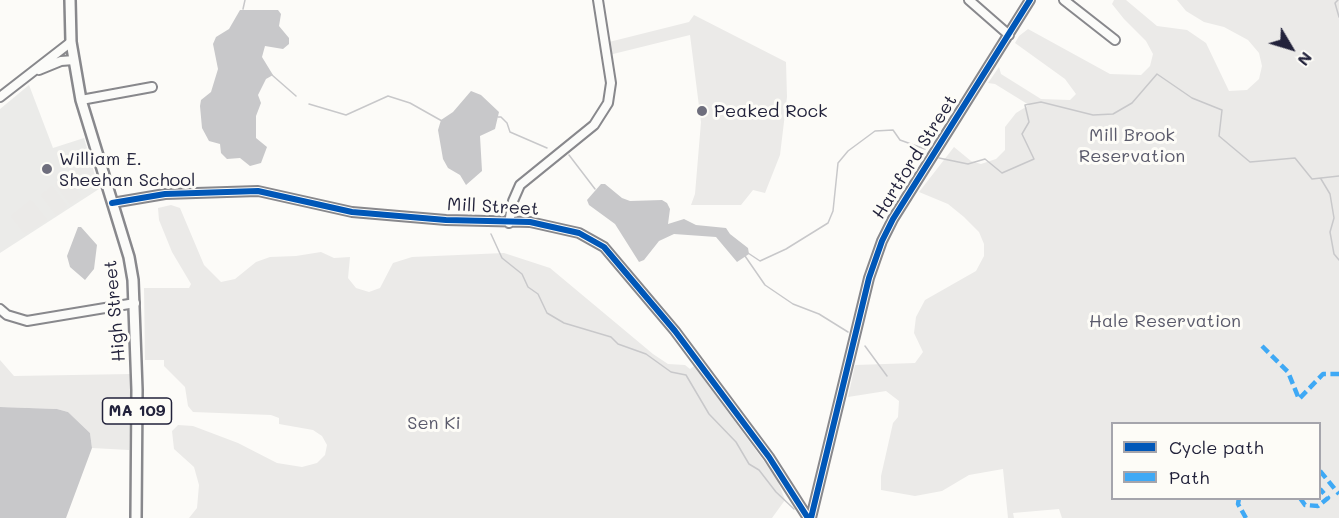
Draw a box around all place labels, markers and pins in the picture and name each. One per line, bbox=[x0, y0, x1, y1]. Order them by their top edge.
place label: Peaked Rock bbox=[714, 100, 828, 122]
marker: Peaked Rock bbox=[695, 104, 709, 118]
place label: William E. Sheehan School bbox=[59, 148, 195, 190]
marker: William E. Sheehan School bbox=[40, 162, 54, 176]

